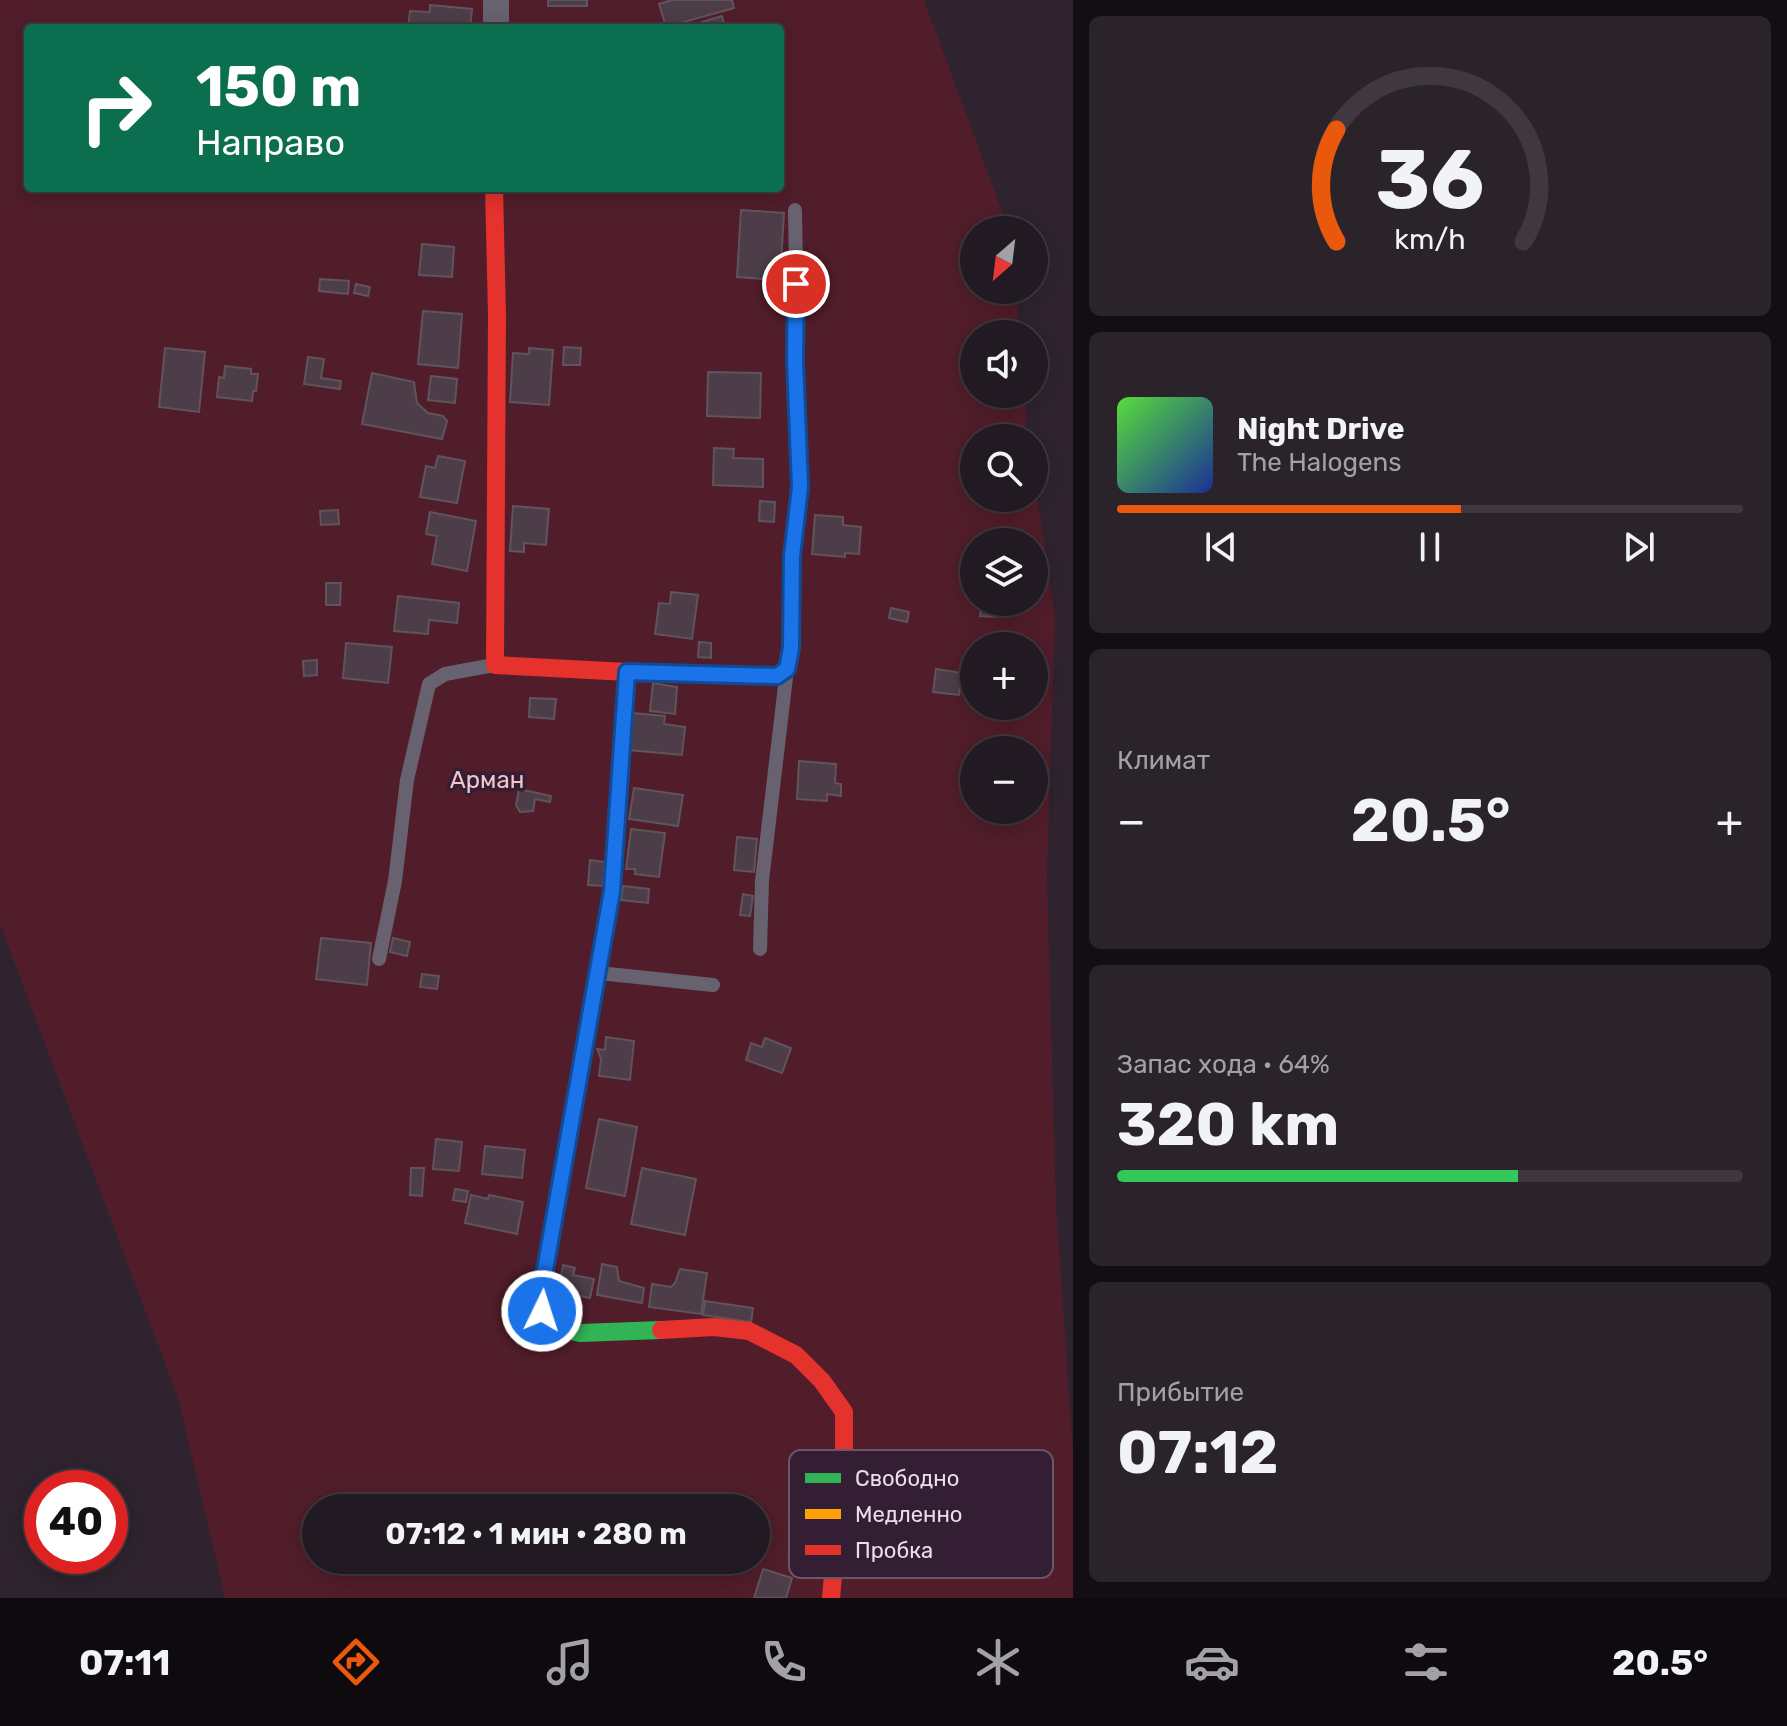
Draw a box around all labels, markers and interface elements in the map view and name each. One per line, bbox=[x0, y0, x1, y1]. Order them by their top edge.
text: 150 m bbox=[196, 54, 361, 120]
icon: right bbox=[64, 56, 168, 160]
text: Направо bbox=[196, 121, 345, 164]
text: 36 bbox=[1376, 130, 1484, 229]
north arrow bbox=[960, 216, 1048, 304]
map controls bbox=[960, 216, 1048, 824]
text: km/h bbox=[1394, 222, 1466, 256]
pin bbox=[762, 250, 830, 318]
icon: arrive bbox=[774, 262, 818, 306]
button: sound bbox=[960, 320, 1048, 408]
text: Night Drive bbox=[1237, 411, 1405, 447]
button: search bbox=[960, 424, 1048, 512]
text: The Halogens bbox=[1237, 447, 1402, 478]
icon: previous bbox=[1199, 525, 1243, 569]
icon: pause bbox=[1408, 525, 1452, 569]
icon: next bbox=[1617, 525, 1661, 569]
button: layers bbox=[960, 528, 1048, 616]
button: + bbox=[960, 632, 1048, 720]
button: − bbox=[960, 736, 1048, 824]
text: Климат bbox=[1117, 745, 1210, 776]
park label: Арман bbox=[450, 766, 524, 794]
text: 20.5° bbox=[1351, 785, 1511, 856]
text: − bbox=[1117, 795, 1146, 847]
text: + bbox=[1716, 795, 1743, 847]
text: Запас хода · 64% bbox=[1117, 1049, 1330, 1080]
text: 320 km bbox=[1117, 1089, 1339, 1160]
position arrow bbox=[500, 1269, 584, 1353]
text: Прибытие bbox=[1117, 1377, 1244, 1408]
text: 07:12 bbox=[1117, 1417, 1279, 1488]
legend bbox=[789, 1450, 1053, 1578]
text: Свободно bbox=[855, 1465, 959, 1492]
speed limit sign: 40 bbox=[24, 1470, 128, 1574]
text: Медленно bbox=[855, 1501, 963, 1528]
text: 07:12 · 1 мин · 280 m bbox=[385, 1516, 687, 1552]
text: Пробка bbox=[855, 1537, 933, 1564]
icon: directions bbox=[328, 1634, 384, 1690]
icon: music bbox=[542, 1634, 598, 1690]
icon: phone bbox=[756, 1634, 812, 1690]
icon: climate bbox=[970, 1634, 1026, 1690]
icon: car bbox=[1184, 1634, 1240, 1690]
icon: filters bbox=[1398, 1634, 1454, 1690]
text: 07:11 bbox=[79, 1641, 170, 1684]
text: 20.5° bbox=[1612, 1641, 1708, 1684]

